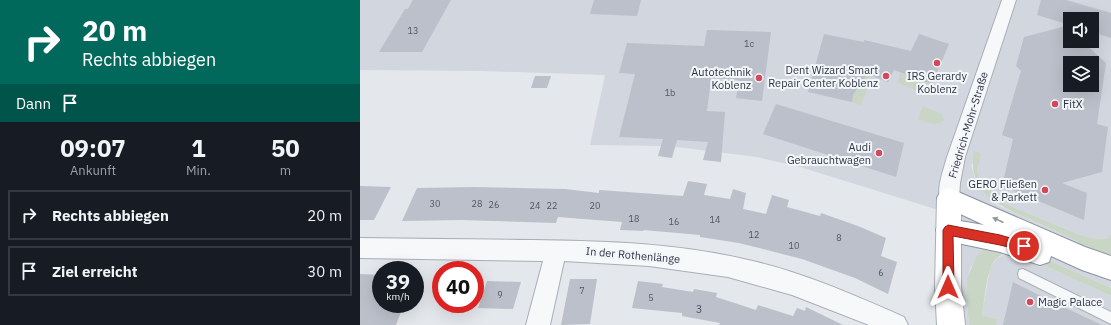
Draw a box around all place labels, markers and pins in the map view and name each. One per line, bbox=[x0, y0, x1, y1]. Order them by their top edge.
marker: IRS Gerardy Koblenz bbox=[932, 58, 942, 68]
place label: Dent Wizard Smart Repair Center Koblenz bbox=[768, 63, 878, 90]
place label: Autotechnik Koblenz bbox=[691, 65, 751, 92]
place label: IRS Gerardy Koblenz bbox=[907, 69, 967, 96]
marker: Dent Wizard Smart Repair Center Koblenz bbox=[881, 71, 891, 81]
marker: Autotechnik Koblenz bbox=[754, 73, 764, 83]
place label: FitX bbox=[1063, 97, 1083, 111]
marker: FitX bbox=[1050, 99, 1060, 109]
place label: Audi Gebrauchtwagen bbox=[787, 140, 871, 167]
marker: Audi Gebrauchtwagen bbox=[874, 148, 884, 158]
place label: GERO Fließen & Parkett bbox=[968, 177, 1037, 204]
marker: GERO Fließen & Parkett bbox=[1040, 185, 1050, 195]
pin bbox=[1007, 229, 1041, 263]
place label: Magic Palace bbox=[1038, 295, 1102, 309]
marker: Magic Palace bbox=[1025, 297, 1035, 307]

